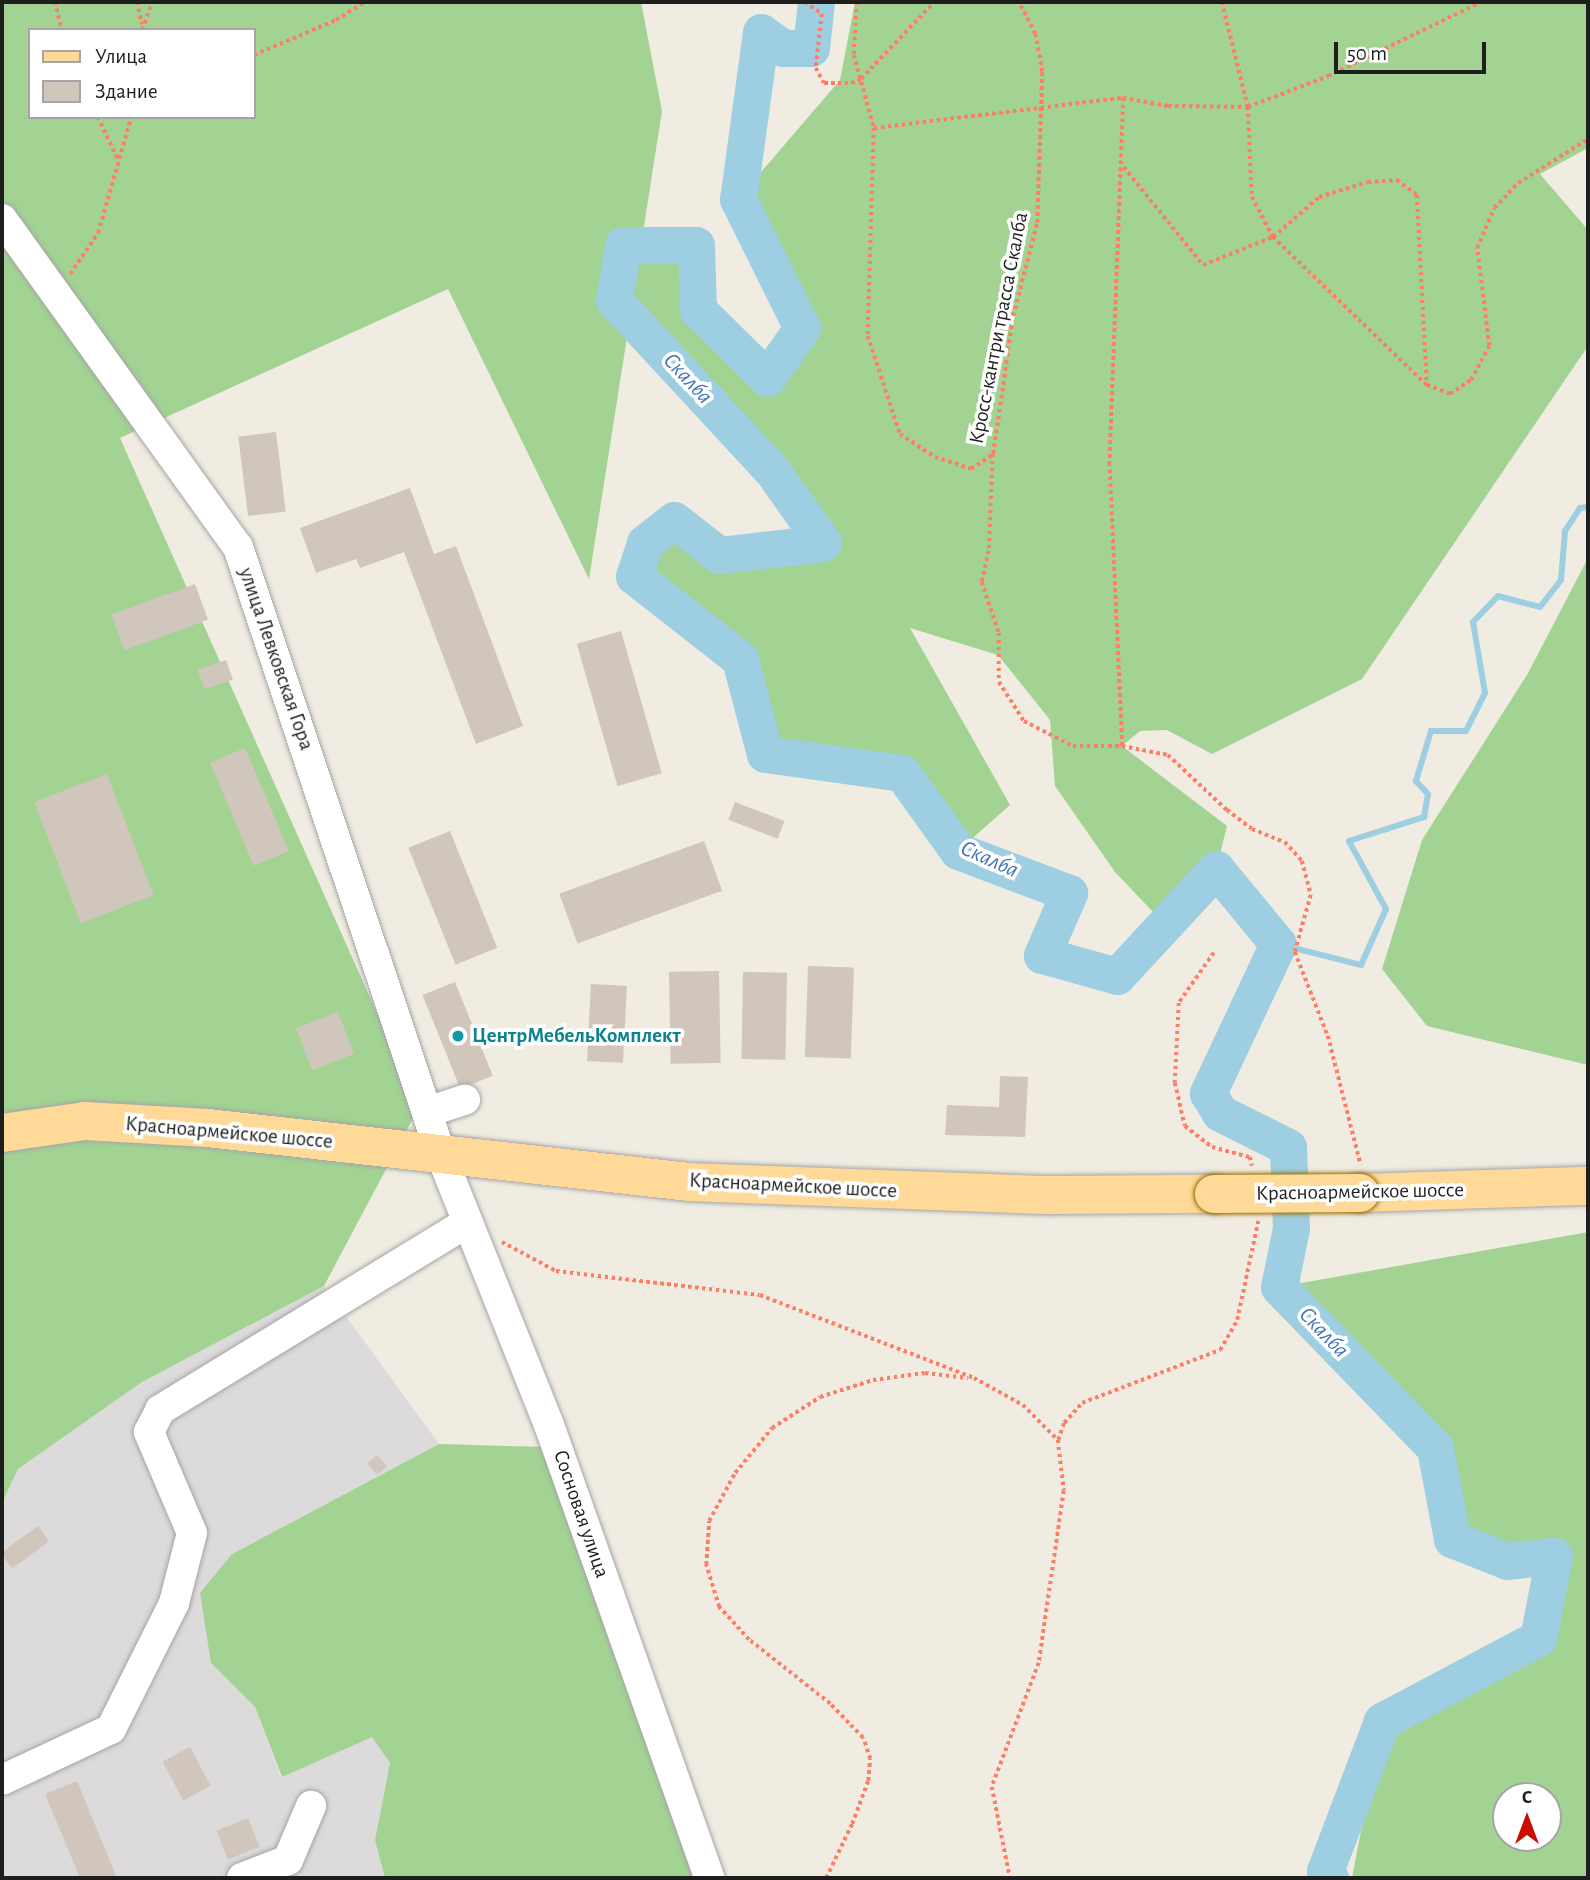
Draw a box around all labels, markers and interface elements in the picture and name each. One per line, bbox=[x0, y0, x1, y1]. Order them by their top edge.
legend bbox=[28, 28, 256, 119]
scale bar bbox=[1338, 28, 1490, 72]
text: 50 m bbox=[1347, 43, 1387, 64]
text: Улица bbox=[95, 46, 147, 67]
text: Здание bbox=[95, 81, 158, 102]
street label: Кросс-кантри трасса Скалба bbox=[964, 210, 1034, 446]
water label: Скалба bbox=[656, 348, 718, 410]
street label: улица Левковская Гора bbox=[233, 564, 319, 754]
water label: Скалба bbox=[956, 835, 1022, 885]
place label: ЦентрМебельКомплект bbox=[472, 1023, 681, 1049]
marker: ЦентрМебельКомплект bbox=[450, 1028, 466, 1044]
street label: Красноармейское шоссе bbox=[124, 1111, 334, 1155]
street label: Красноармейское шоссе bbox=[688, 1168, 898, 1204]
street label: Красноармейское шоссе bbox=[1256, 1178, 1464, 1206]
water label: Скалба bbox=[1292, 1302, 1354, 1364]
street label: Сосновая улица bbox=[547, 1447, 615, 1581]
north arrow bbox=[1492, 1782, 1562, 1852]
text: С bbox=[1522, 1788, 1532, 1807]

